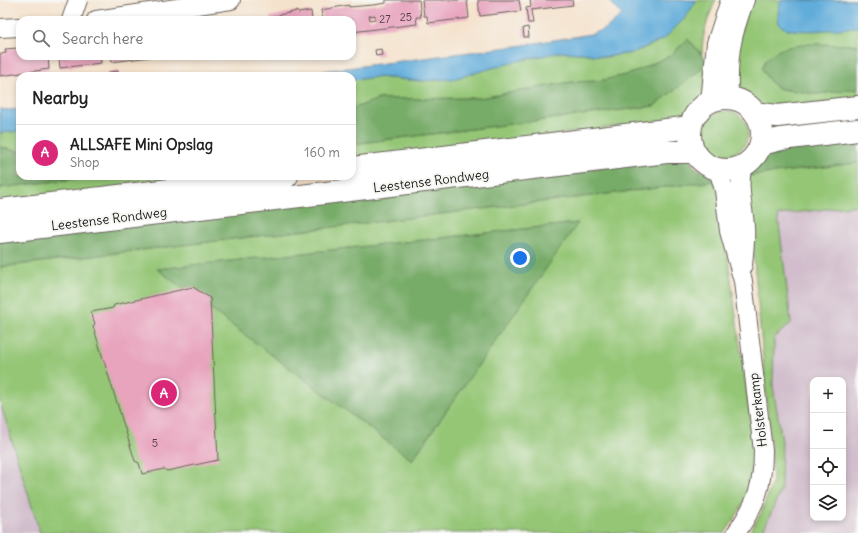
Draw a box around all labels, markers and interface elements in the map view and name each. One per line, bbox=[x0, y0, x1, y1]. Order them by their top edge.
house number: 25 bbox=[400, 10, 412, 24]
house number: 27 bbox=[379, 12, 391, 26]
search box bbox=[16, 16, 356, 60]
icon: search bbox=[30, 27, 52, 49]
text: Search here bbox=[62, 29, 143, 48]
text: Nearby bbox=[32, 87, 88, 109]
text: ALLSAFE Mini Opslag bbox=[70, 135, 213, 154]
text: A bbox=[41, 144, 49, 161]
text: 160 m bbox=[304, 144, 340, 161]
text: Shop bbox=[70, 154, 99, 171]
street label: Leestense Rondweg bbox=[372, 165, 490, 197]
street label: Leestense Rondweg bbox=[50, 203, 168, 235]
your location bbox=[510, 248, 530, 268]
street label: Holsterkamp bbox=[745, 372, 771, 448]
map controls bbox=[810, 377, 846, 521]
button: + bbox=[810, 377, 846, 413]
pin: A bbox=[151, 378, 177, 408]
button: − bbox=[810, 413, 846, 449]
house number: 5 bbox=[152, 436, 158, 450]
button: locate bbox=[810, 449, 846, 485]
button: layers bbox=[810, 485, 846, 521]

